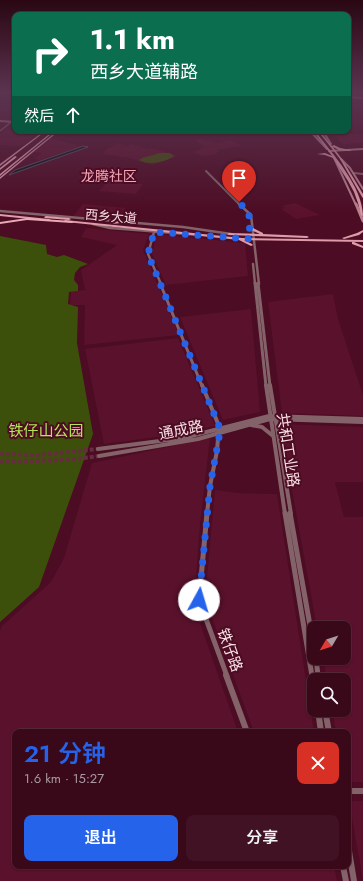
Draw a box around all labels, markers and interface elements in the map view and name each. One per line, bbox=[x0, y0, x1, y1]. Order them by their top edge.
text: 1.1 km bbox=[90, 19, 175, 60]
icon: right bbox=[24, 28, 76, 80]
text: 西乡大道辅路 bbox=[90, 59, 198, 85]
icon: ahead bbox=[62, 104, 84, 126]
text: 然后 bbox=[24, 105, 54, 127]
pin bbox=[222, 161, 256, 202]
district label: 龙腾社区 bbox=[81, 166, 137, 186]
icon: arrive bbox=[228, 167, 250, 189]
street label: 西乡大道 bbox=[84, 205, 138, 228]
street label: 共和工业路 bbox=[271, 411, 305, 489]
street label: 通成路 bbox=[157, 415, 205, 445]
park label: 铁仔山公园 bbox=[8, 420, 84, 442]
position arrow bbox=[178, 579, 220, 621]
north arrow bbox=[307, 621, 351, 665]
map controls bbox=[307, 621, 351, 717]
street label: 铁仔路 bbox=[212, 625, 248, 675]
button: search bbox=[307, 673, 351, 717]
text: 21 分钟 bbox=[24, 736, 106, 771]
button: close bbox=[297, 742, 339, 784]
text: 1.6 km · 15:27 bbox=[24, 769, 104, 788]
button: 退出 bbox=[24, 815, 178, 861]
button: 分享 bbox=[186, 815, 339, 861]

